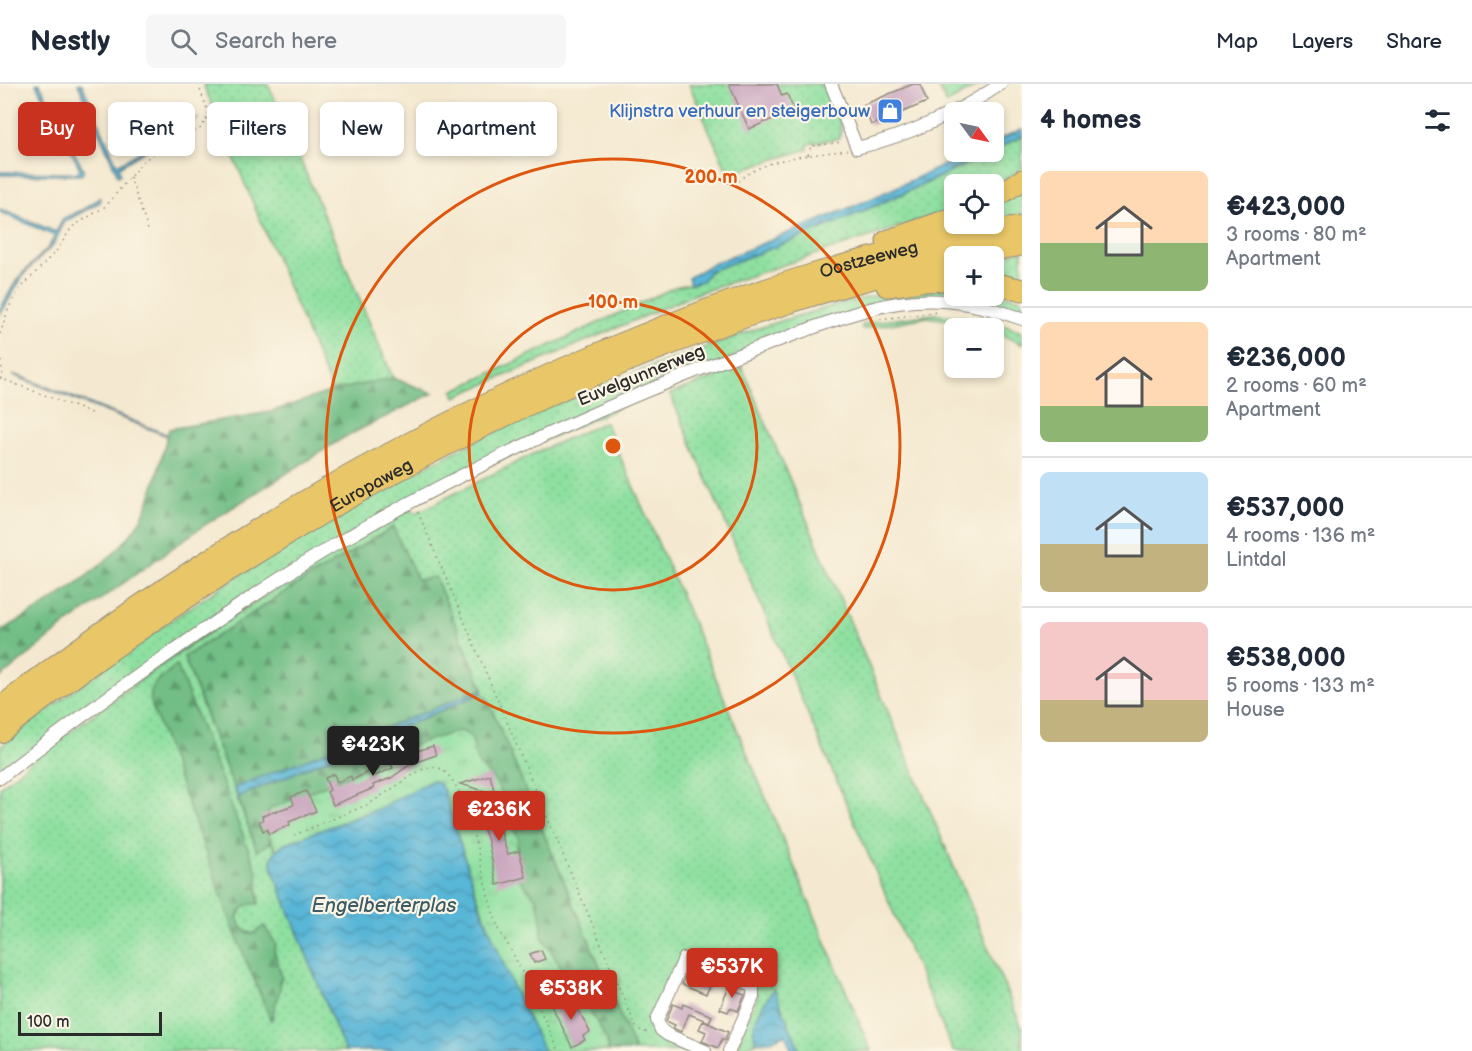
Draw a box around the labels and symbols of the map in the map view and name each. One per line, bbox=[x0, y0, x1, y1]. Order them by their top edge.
shop icon: Klijnstra verhuur en steigerbouw bbox=[875, 96, 905, 126]
place label: Klijnstra verhuur en steigerbouw bbox=[609, 101, 870, 122]
north arrow bbox=[944, 102, 1004, 162]
text: 200 m bbox=[684, 167, 738, 188]
street label: Oostzeeweg bbox=[817, 237, 920, 283]
text: 100 m bbox=[588, 292, 638, 313]
street label: Euvelgunnerweg bbox=[575, 340, 708, 411]
centre of rings bbox=[603, 436, 623, 456]
street label: Europaweg bbox=[326, 454, 416, 517]
pin: €423K bbox=[331, 726, 415, 777]
pin: €236K bbox=[457, 791, 541, 842]
water label: Engelberterplas bbox=[312, 894, 457, 918]
pin: €537K bbox=[690, 948, 774, 999]
pin: €538K bbox=[529, 970, 613, 1021]
scale bar bbox=[18, 1009, 162, 1036]

